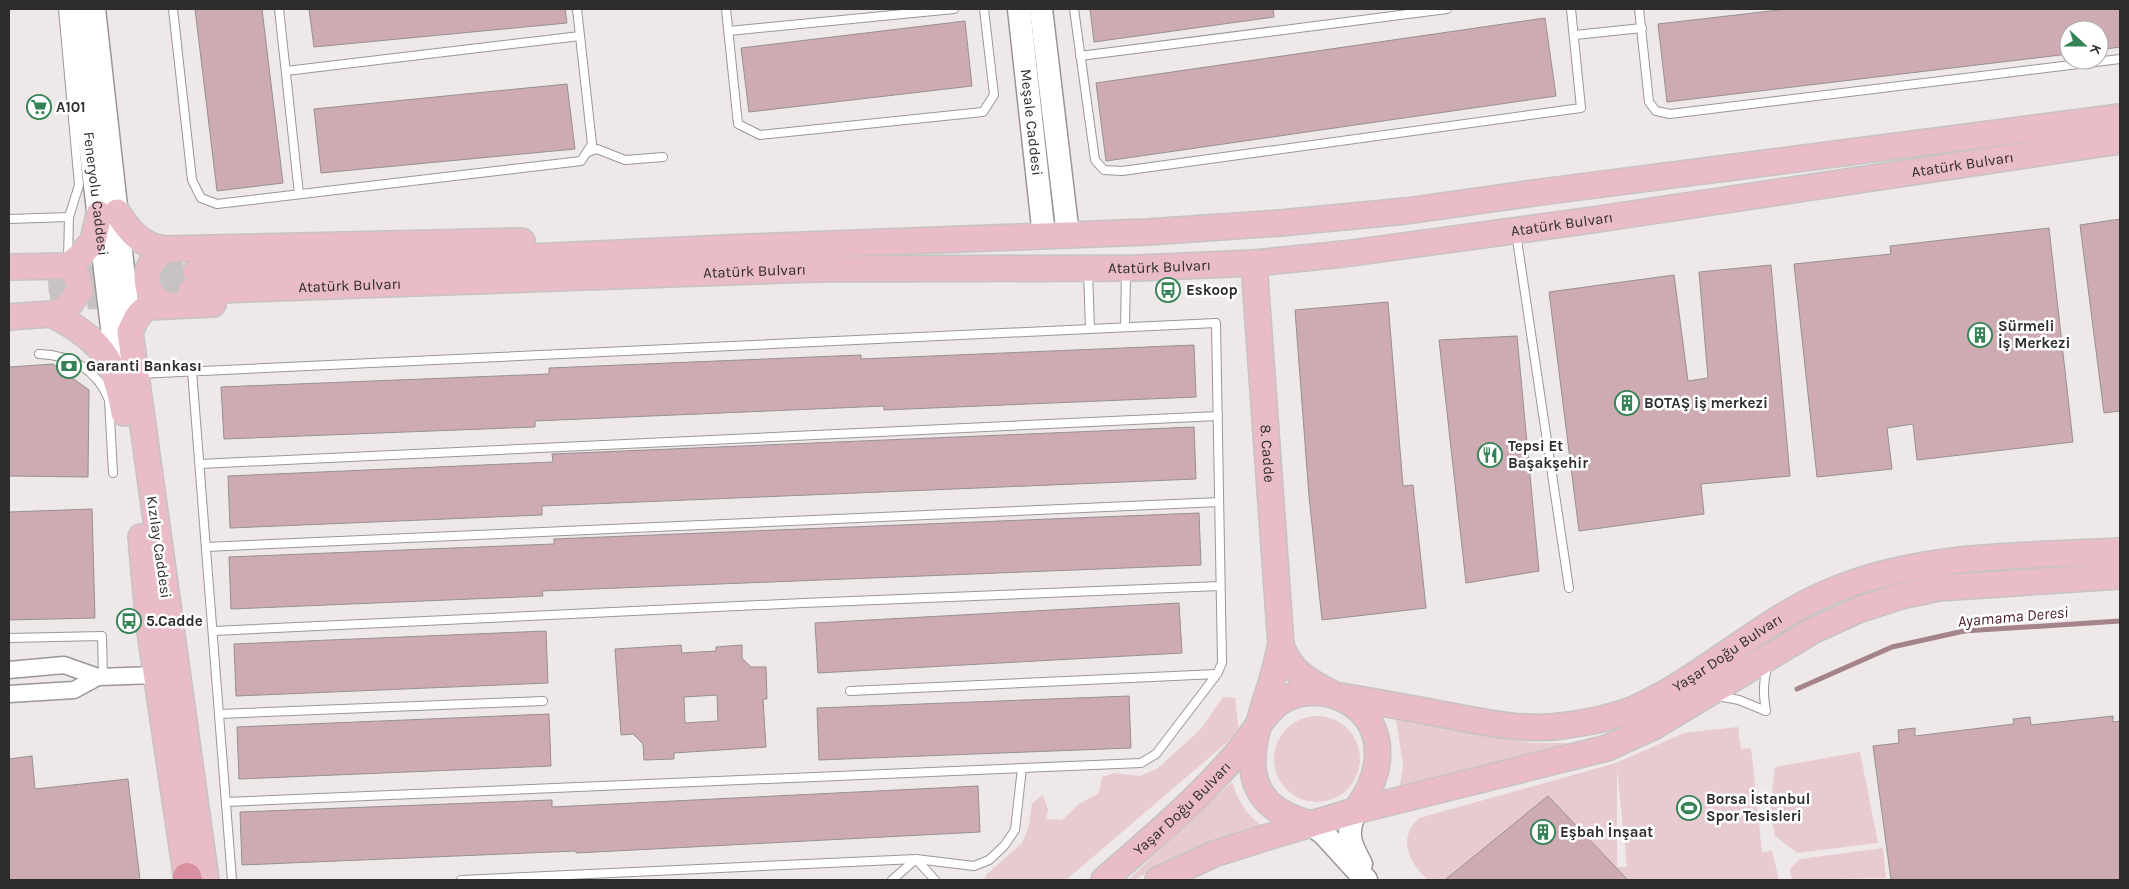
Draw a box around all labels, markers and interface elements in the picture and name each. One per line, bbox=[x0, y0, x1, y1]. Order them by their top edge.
north arrow bbox=[2059, 20, 2109, 70]
text: K bbox=[2086, 42, 2105, 58]
street label: Meşale Caddesi bbox=[1017, 68, 1046, 177]
supermarket icon: A101 bbox=[26, 94, 52, 120]
place label: A101 bbox=[56, 98, 86, 116]
street label: Feneryolu Caddesi bbox=[80, 131, 112, 257]
street label: Atatürk Bulvarı bbox=[1910, 148, 2015, 181]
street label: Atatürk Bulvarı bbox=[1510, 208, 1614, 240]
street label: Atatürk Bulvarı bbox=[1108, 256, 1211, 277]
street label: Atatürk Bulvarı bbox=[703, 260, 806, 282]
street label: Atatürk Bulvarı bbox=[298, 275, 402, 296]
bus stop icon: Eskoop bbox=[1155, 277, 1181, 303]
place label: Eskoop bbox=[1186, 281, 1238, 299]
place label: Sürmeli İş Merkezi bbox=[1998, 317, 2070, 352]
building icon: Sürmeli İş Merkezi bbox=[1967, 322, 1993, 348]
bank icon: Garanti Bankası bbox=[56, 353, 82, 379]
place label: Garanti Bankası bbox=[86, 357, 202, 375]
building icon: BOTAŞ iş merkezi bbox=[1614, 390, 1640, 416]
place label: BOTAŞ iş merkezi bbox=[1644, 394, 1768, 412]
street label: 8. Cadde bbox=[1256, 424, 1279, 483]
place label: Tepsi Et Başakşehir bbox=[1508, 437, 1588, 472]
restaurant icon: Tepsi Et Başakşehir bbox=[1477, 442, 1503, 468]
street label: Kızılay Caddesi bbox=[143, 495, 175, 599]
water label: Ayamama Deresi bbox=[1957, 602, 2069, 631]
bus stop icon: 5.Cadde bbox=[116, 608, 142, 634]
street label: Yaşar Doğu Bulvarı bbox=[1669, 610, 1786, 696]
place label: 5.Cadde bbox=[146, 612, 203, 630]
street label: Yaşar Doğu Bulvarı bbox=[1129, 758, 1235, 859]
place label: Borsa İstanbul Spor Tesisleri bbox=[1706, 789, 1810, 825]
sports icon: Borsa İstanbul Spor Tesisleri bbox=[1676, 795, 1702, 821]
building icon: Eşbah İnşaat bbox=[1530, 819, 1556, 845]
place label: Eşbah İnşaat bbox=[1560, 822, 1653, 841]

